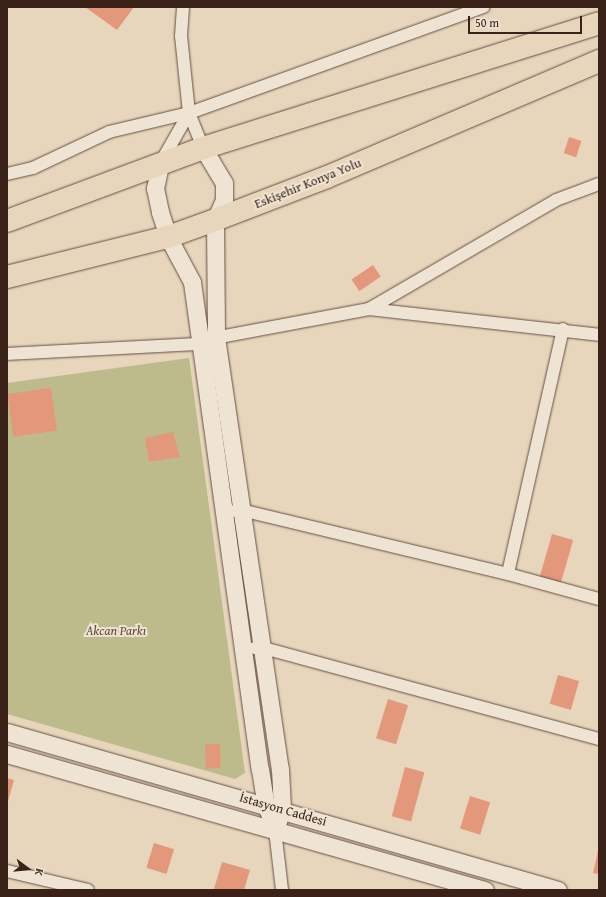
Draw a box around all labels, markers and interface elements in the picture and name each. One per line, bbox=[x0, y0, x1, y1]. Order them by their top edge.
scale bar bbox=[470, 8, 584, 34]
text: 50 m bbox=[475, 14, 499, 31]
street label: Eskişehir Konya Yolu bbox=[252, 155, 364, 213]
park label: Akcan Parkı bbox=[86, 623, 146, 639]
street label: İstasyon Caddesi bbox=[238, 790, 328, 830]
north arrow bbox=[8, 849, 48, 889]
text: K bbox=[31, 867, 48, 878]

